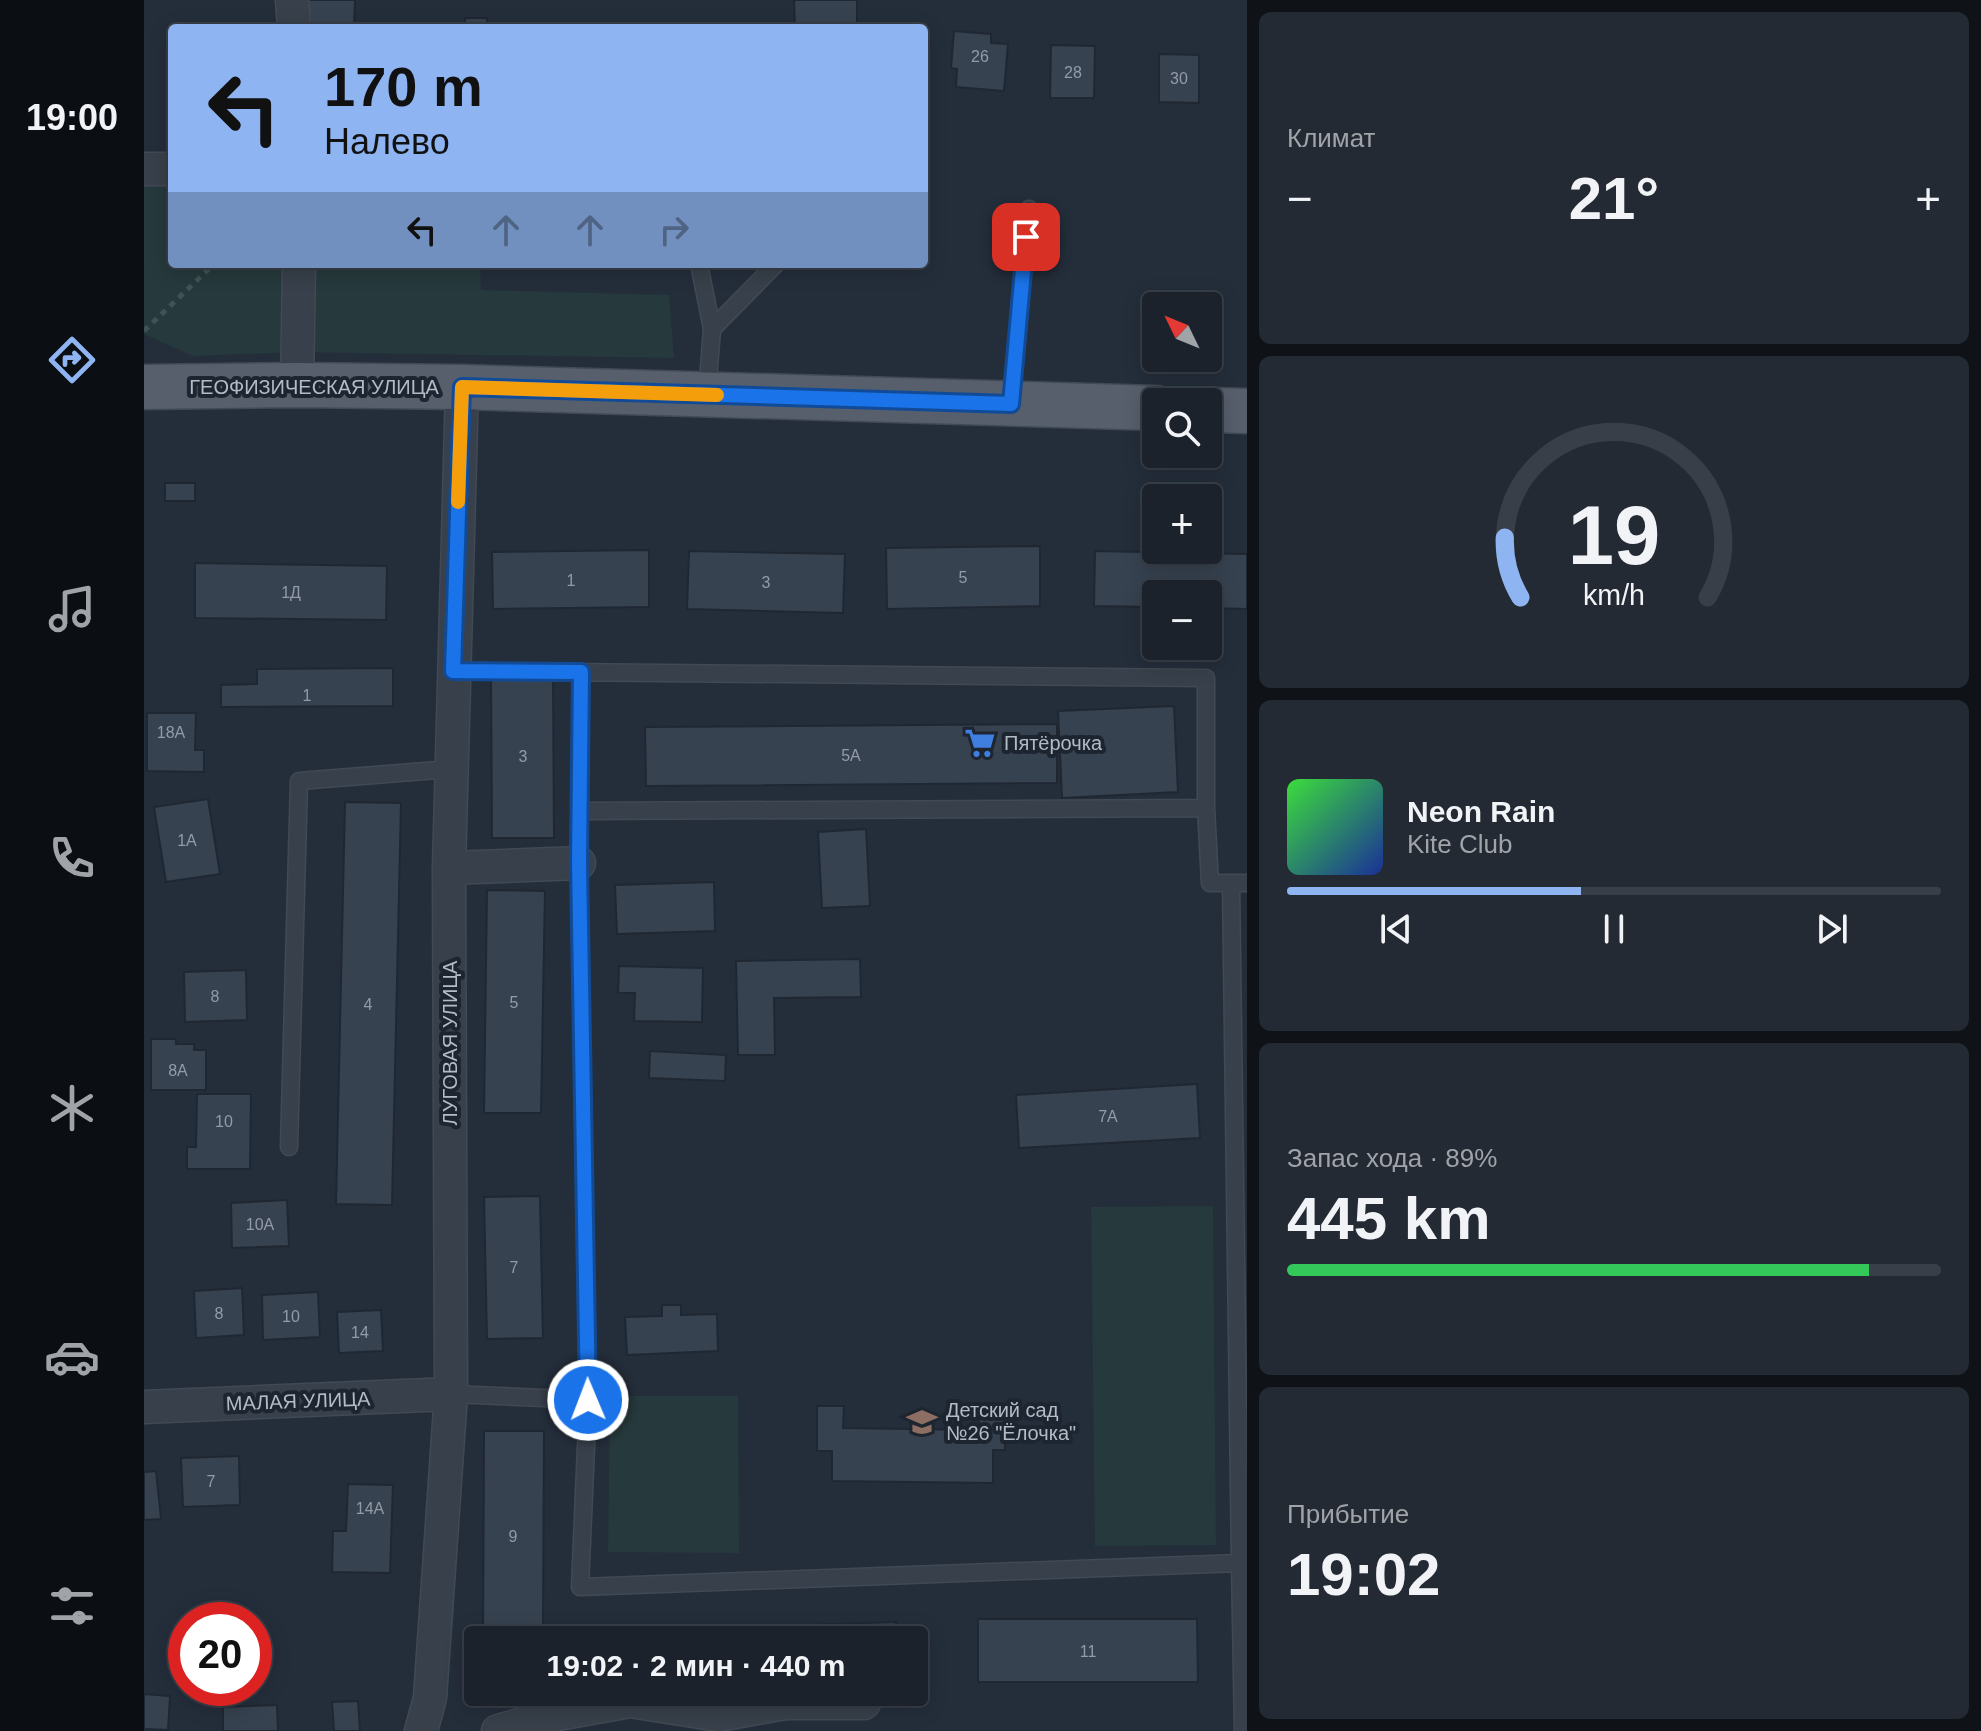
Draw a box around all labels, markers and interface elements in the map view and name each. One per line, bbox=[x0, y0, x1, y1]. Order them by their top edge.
house number: 26 bbox=[971, 48, 989, 65]
text: 170 m bbox=[324, 55, 483, 118]
icon: left bbox=[192, 56, 296, 160]
house number: 28 bbox=[1064, 64, 1082, 81]
house number: 30 bbox=[1170, 70, 1188, 87]
text: 19:00 bbox=[26, 97, 118, 138]
text: Налево bbox=[324, 121, 450, 162]
text: Климат bbox=[1287, 123, 1376, 153]
text: 21° bbox=[1569, 165, 1659, 232]
text: − bbox=[1287, 174, 1313, 223]
text: + bbox=[1915, 174, 1941, 223]
pin bbox=[992, 203, 1060, 271]
icon: left bbox=[400, 208, 444, 252]
icon: ahead bbox=[484, 208, 528, 252]
icon: ahead bbox=[568, 208, 612, 252]
icon: right bbox=[652, 208, 696, 252]
icon: arrive bbox=[1004, 215, 1048, 259]
north arrow bbox=[1142, 292, 1222, 372]
map controls bbox=[1142, 292, 1222, 660]
icon: directions bbox=[44, 332, 100, 388]
street label: ГЕОФИЗИЧЕСКАЯ УЛИЦА bbox=[189, 376, 439, 398]
button: search bbox=[1142, 388, 1222, 468]
button: + bbox=[1142, 484, 1222, 564]
text: 19 bbox=[1568, 488, 1660, 581]
house number: 5 bbox=[959, 569, 968, 586]
house number: 1 bbox=[567, 572, 576, 589]
house number: 3 bbox=[762, 574, 771, 591]
text: km/h bbox=[1583, 579, 1645, 611]
button: − bbox=[1142, 580, 1222, 660]
icon: music bbox=[44, 581, 100, 637]
house number: 1Д bbox=[281, 584, 301, 601]
house number: 1 bbox=[303, 687, 312, 704]
house number: 18А bbox=[157, 724, 186, 741]
supermarket icon: Пятёрочка bbox=[963, 726, 997, 760]
place label: Пятёрочка bbox=[1004, 732, 1103, 754]
house number: 5А bbox=[841, 747, 861, 764]
house number: 3 bbox=[519, 748, 528, 765]
text: Neon Rain bbox=[1407, 795, 1555, 828]
text: Kite Club bbox=[1407, 829, 1513, 859]
icon: phone bbox=[44, 830, 100, 886]
house number: 1А bbox=[177, 832, 197, 849]
icon: previous bbox=[1374, 907, 1418, 951]
icon: pause bbox=[1592, 907, 1636, 951]
icon: next bbox=[1810, 907, 1854, 951]
street label: ЛУГОВАЯ УЛИЦА bbox=[439, 960, 461, 1125]
house number: 8 bbox=[211, 988, 220, 1005]
house number: 5 bbox=[510, 994, 519, 1011]
house number: 4 bbox=[364, 996, 373, 1013]
house number: 8А bbox=[168, 1062, 188, 1079]
icon: climate bbox=[44, 1080, 100, 1136]
house number: 7А bbox=[1098, 1108, 1118, 1125]
house number: 10 bbox=[215, 1113, 233, 1130]
text: Запас хода · 89% bbox=[1287, 1143, 1497, 1173]
text: 445 km bbox=[1287, 1185, 1491, 1252]
house number: 10А bbox=[246, 1216, 275, 1233]
house number: 7 bbox=[510, 1259, 519, 1276]
house number: 8 bbox=[215, 1305, 224, 1322]
house number: 10 bbox=[282, 1308, 300, 1325]
house number: 14 bbox=[351, 1324, 369, 1341]
icon: car bbox=[44, 1329, 100, 1385]
position arrow bbox=[546, 1358, 630, 1442]
street label: МАЛАЯ УЛИЦА bbox=[225, 1387, 371, 1415]
place label: Детский сад №26 "Ёлочка" bbox=[946, 1399, 1076, 1444]
school or university icon: Детский сад №26 "Ёлочка" bbox=[905, 1405, 939, 1439]
house number: 7 bbox=[207, 1473, 216, 1490]
text: Прибытие bbox=[1287, 1499, 1409, 1529]
house number: 14А bbox=[356, 1500, 385, 1517]
house number: 9 bbox=[509, 1528, 518, 1545]
text: 19:02 bbox=[1287, 1541, 1440, 1608]
icon: filters bbox=[44, 1578, 100, 1634]
speed limit sign: 20 bbox=[168, 1602, 272, 1706]
house number: 11 bbox=[1080, 1643, 1096, 1660]
text: 19:02 · 2 мин · 440 m bbox=[547, 1649, 845, 1682]

